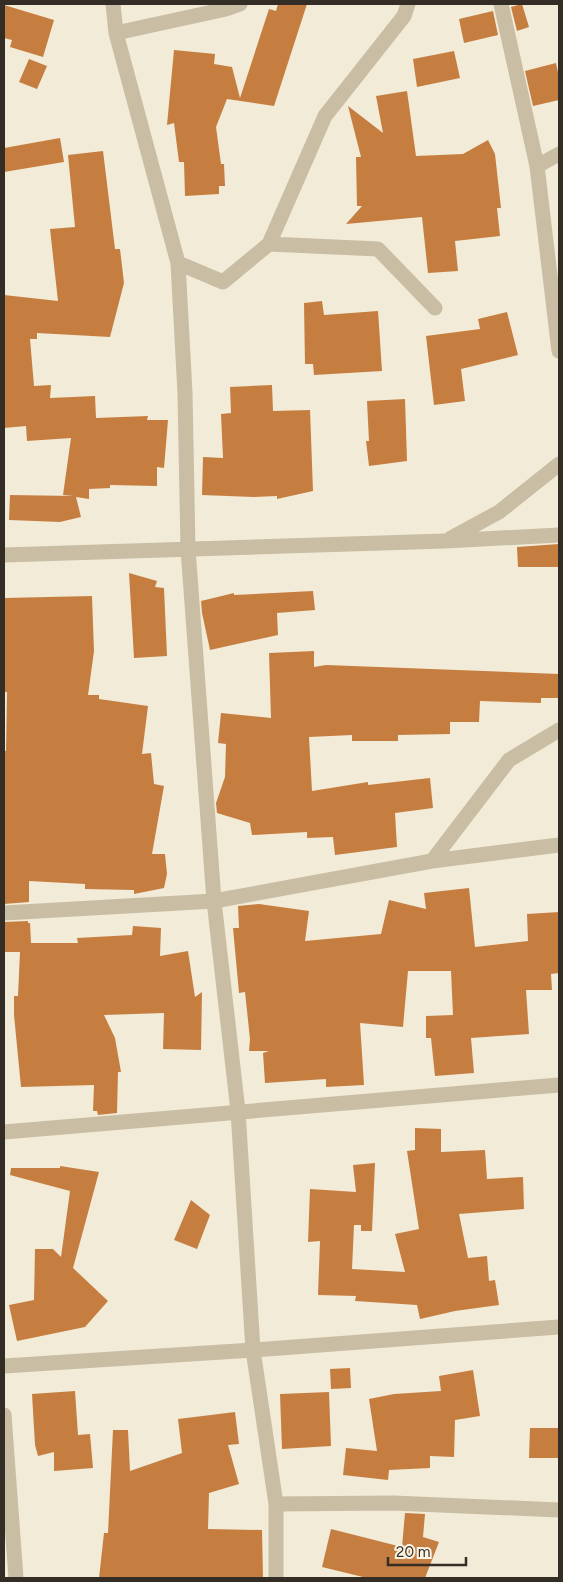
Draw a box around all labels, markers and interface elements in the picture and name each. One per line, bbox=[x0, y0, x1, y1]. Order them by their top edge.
scale bar bbox=[388, 1534, 466, 1566]
text: 20 m bbox=[396, 1543, 430, 1561]

